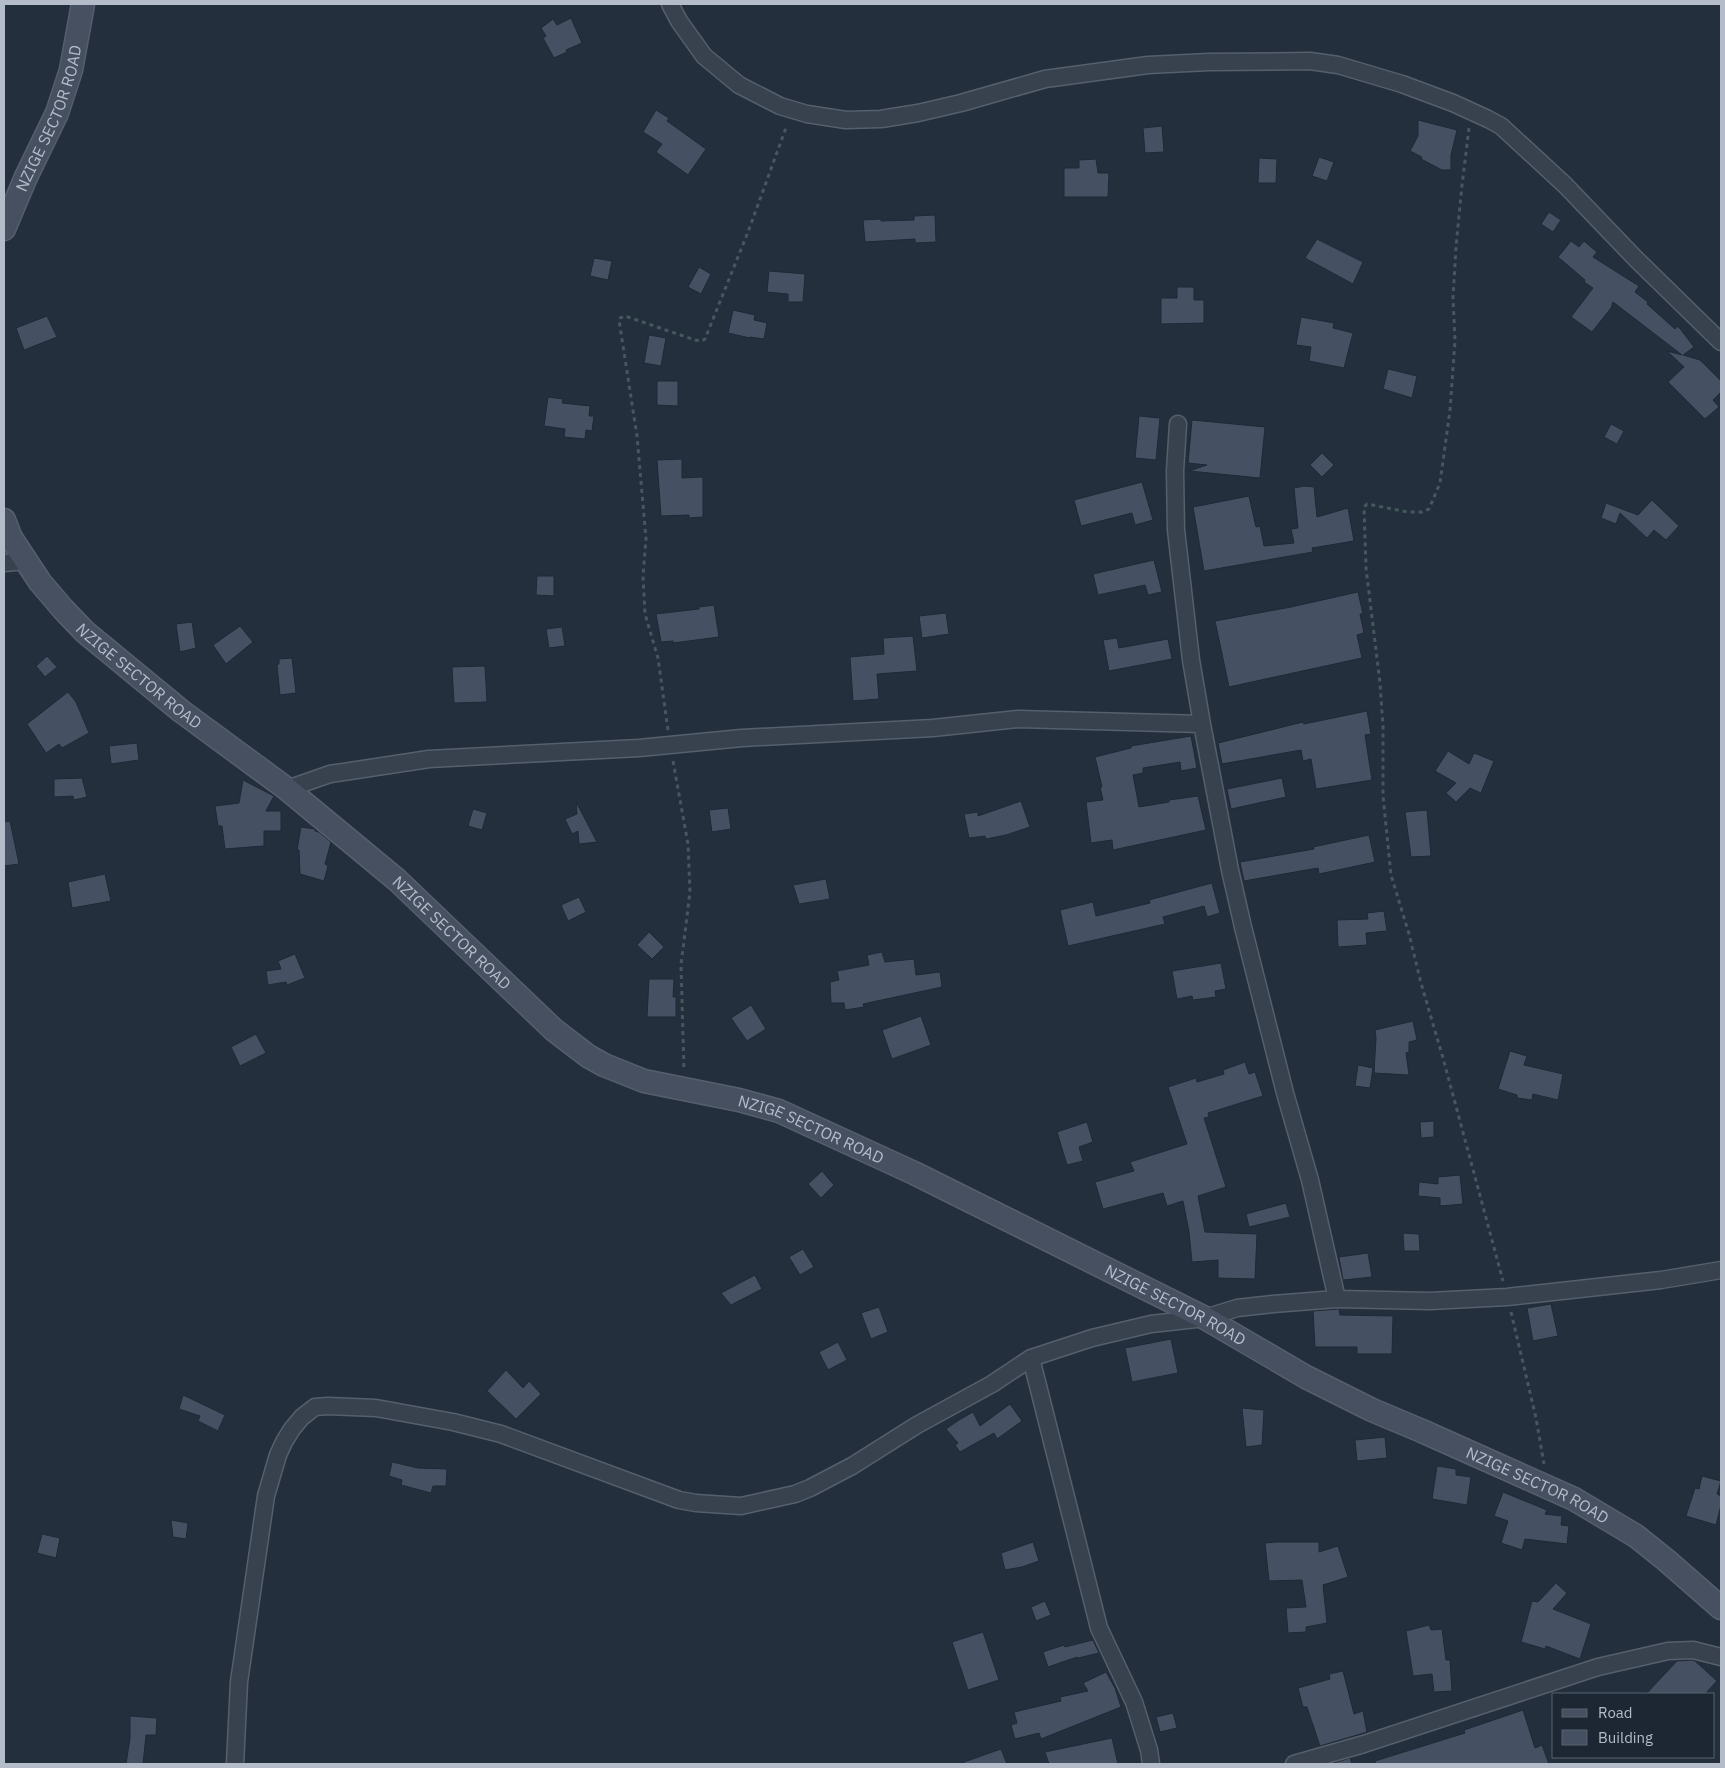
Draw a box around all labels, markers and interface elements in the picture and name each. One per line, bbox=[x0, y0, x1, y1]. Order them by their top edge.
street label: NZIGE SECTOR ROAD bbox=[11, 43, 85, 194]
street label: NZIGE SECTOR ROAD bbox=[72, 619, 206, 733]
street label: NZIGE SECTOR ROAD bbox=[389, 871, 515, 994]
street label: NZIGE SECTOR ROAD bbox=[736, 1090, 887, 1168]
street label: NZIGE SECTOR ROAD bbox=[1102, 1260, 1249, 1350]
street label: NZIGE SECTOR ROAD bbox=[1463, 1442, 1613, 1528]
legend bbox=[1552, 1693, 1715, 1758]
text: Road bbox=[1598, 1703, 1633, 1722]
text: Building bbox=[1598, 1728, 1653, 1747]

